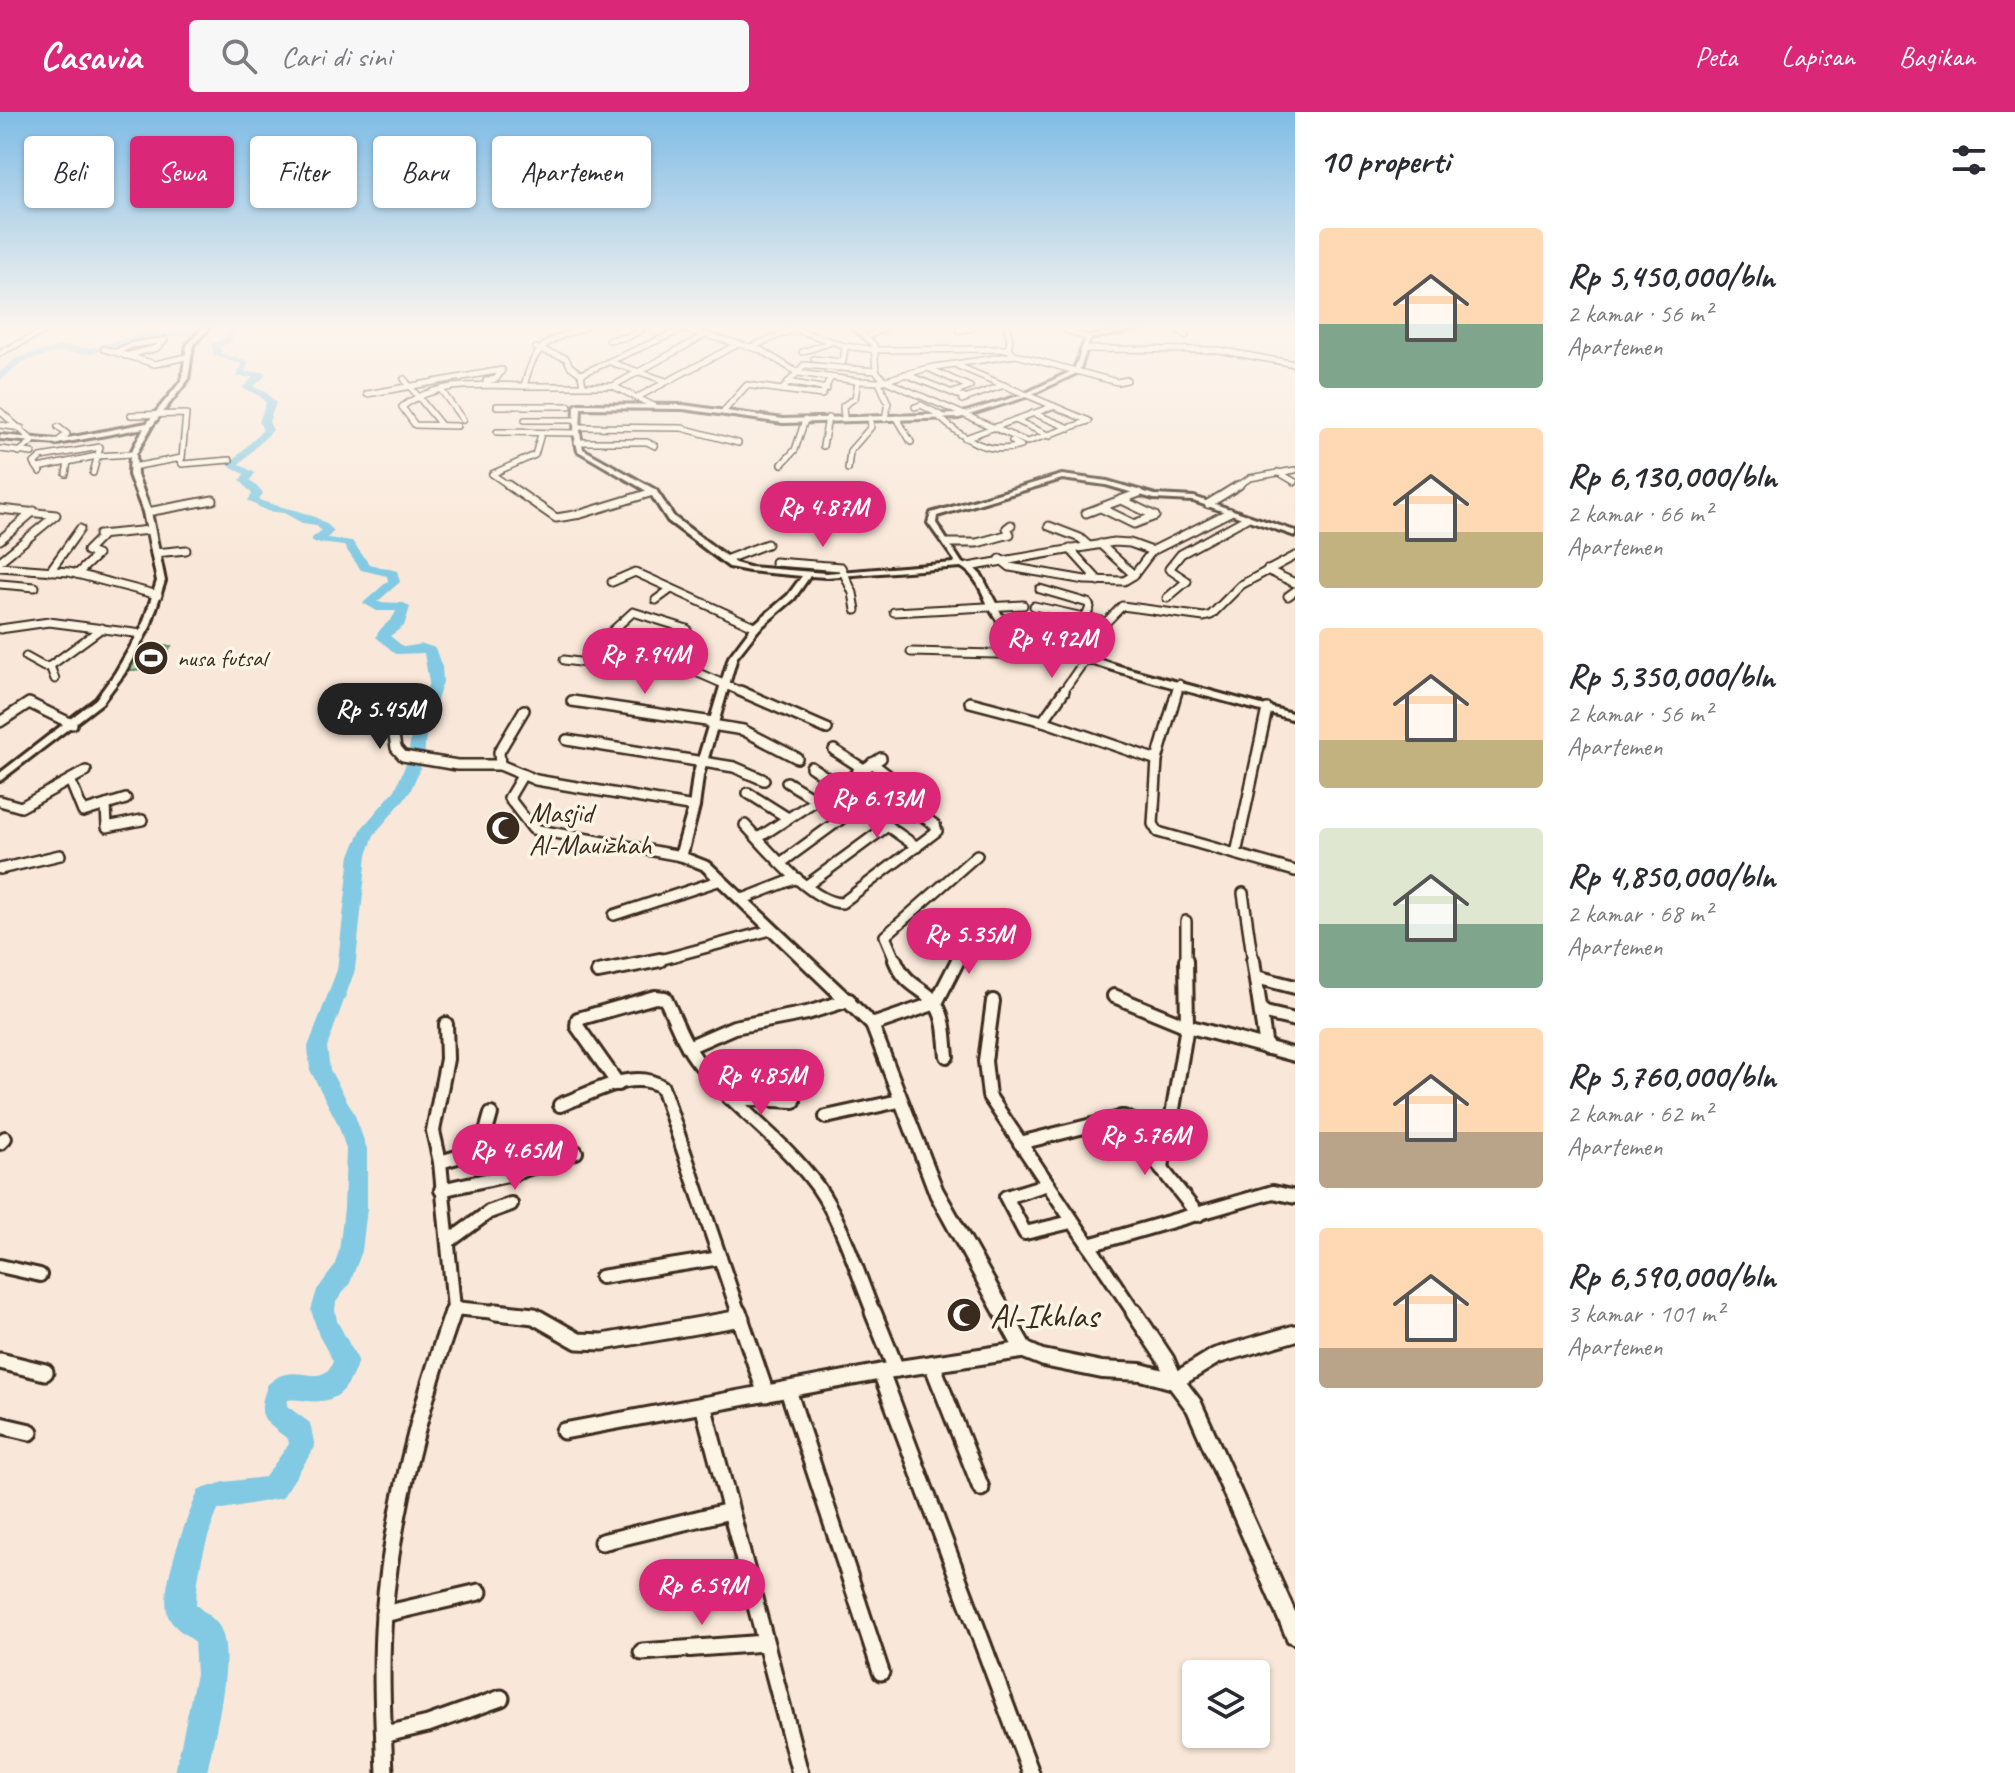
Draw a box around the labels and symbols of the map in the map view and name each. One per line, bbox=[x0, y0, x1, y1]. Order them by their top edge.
pin: Rp 4.87M bbox=[740, 481, 906, 549]
pin: Rp 4.92M bbox=[969, 612, 1135, 680]
pin: Rp 7.94M bbox=[562, 628, 728, 696]
sports icon: nusa futsal bbox=[132, 639, 170, 677]
place label: nusa futsal bbox=[177, 643, 271, 673]
pin: Rp 5.45M bbox=[297, 683, 463, 751]
pin: Rp 6.13M bbox=[794, 772, 960, 840]
place label: Masjid Al-Mauizhah bbox=[529, 795, 652, 862]
mosque icon: Masjid Al-Mauizhah bbox=[484, 809, 522, 847]
pin: Rp 5.35M bbox=[886, 908, 1052, 976]
pin: Rp 4.85M bbox=[678, 1049, 844, 1117]
pin: Rp 5.76M bbox=[1062, 1109, 1228, 1177]
pin: Rp 4.65M bbox=[432, 1124, 598, 1192]
place label: Al-Ikhlas bbox=[990, 1294, 1102, 1337]
mosque icon: Al-Ikhlas bbox=[945, 1296, 983, 1334]
pin: Rp 6.59M bbox=[619, 1559, 785, 1627]

